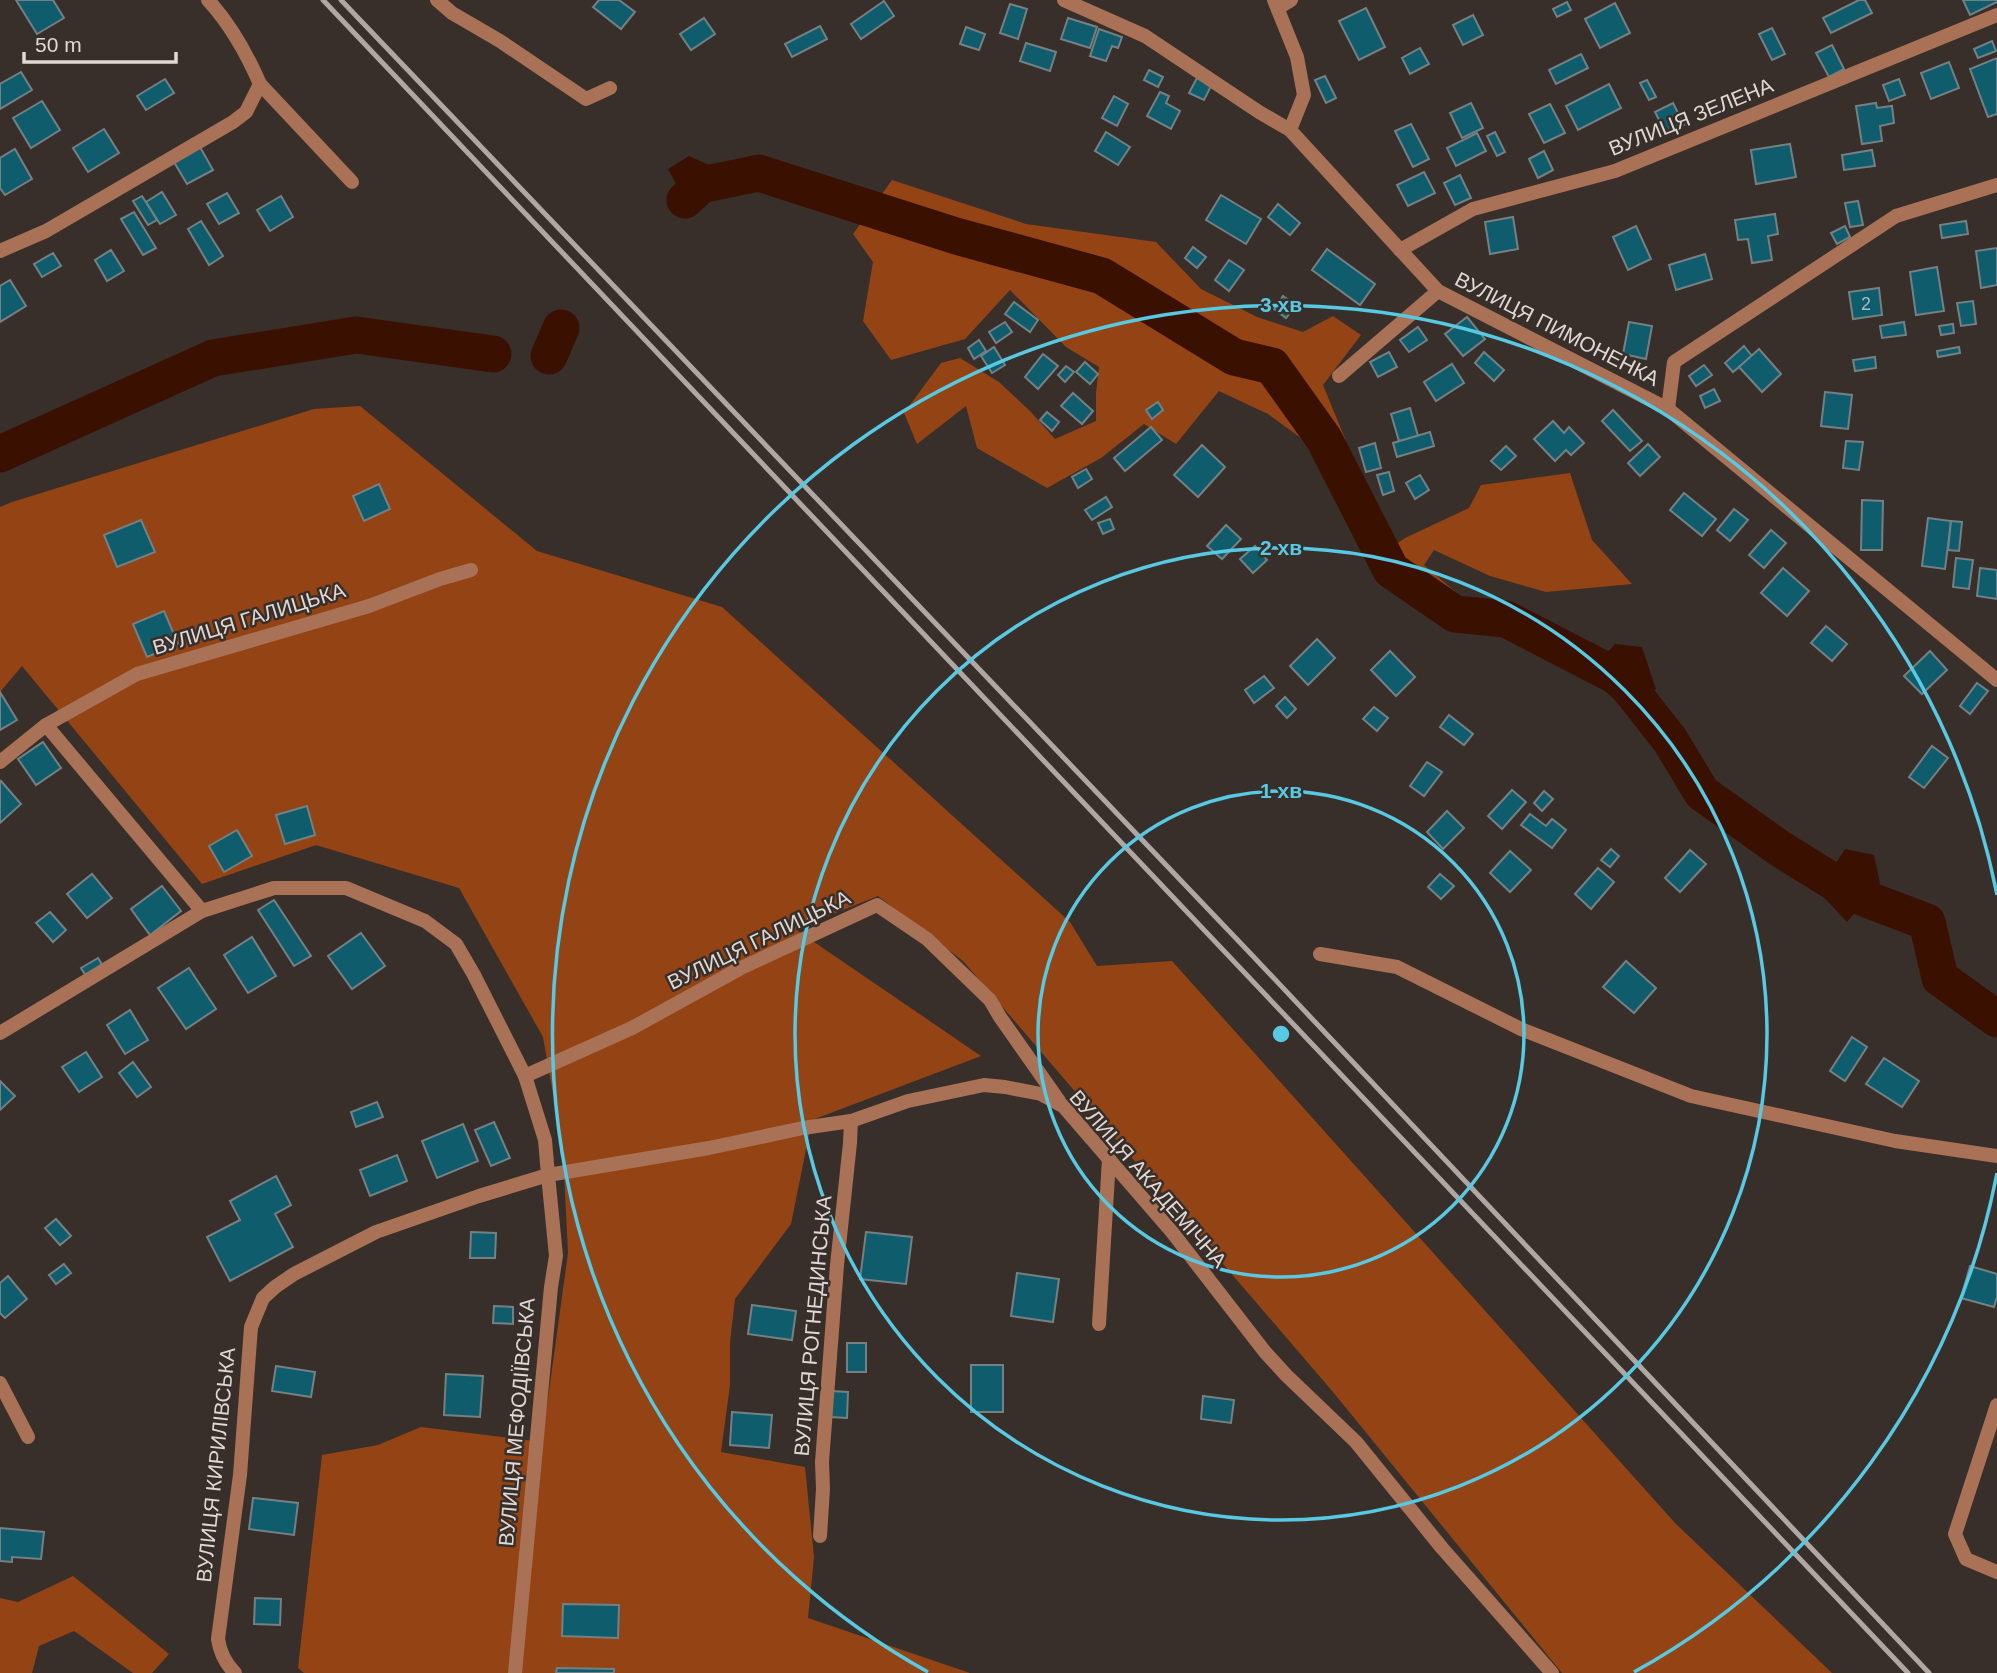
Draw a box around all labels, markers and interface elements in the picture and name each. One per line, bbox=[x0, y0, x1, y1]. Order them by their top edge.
scale bar bbox=[24, 21, 177, 65]
text: 50 m bbox=[35, 33, 82, 56]
street label: ВУЛИЦЯ ЗЕЛЕНА bbox=[1605, 73, 1776, 160]
street label: ВУЛИЦЯ ПИМОНЕНКА bbox=[1451, 267, 1663, 390]
text: 3 хв bbox=[1260, 293, 1302, 316]
house number: 2 bbox=[1861, 294, 1871, 314]
text: 2 хв bbox=[1260, 536, 1302, 559]
street label: ВУЛИЦЯ ГАЛИЦЬКА bbox=[150, 578, 348, 659]
text: 1 хв bbox=[1260, 779, 1302, 802]
street label: ВУЛИЦЯ ГАЛИЦЬКА bbox=[664, 885, 854, 994]
centre of rings bbox=[1269, 1022, 1293, 1046]
street label: ВУЛИЦЯ АКАДЕМІЧНА bbox=[1065, 1085, 1232, 1272]
street label: ВУЛИЦЯ РОГНЕДИНСЬКА bbox=[790, 1195, 835, 1457]
street label: ВУЛИЦЯ МЕФОДІЇВСЬКА bbox=[494, 1297, 539, 1547]
street label: ВУЛИЦЯ КИРИЛІВСЬКА bbox=[192, 1346, 239, 1583]

